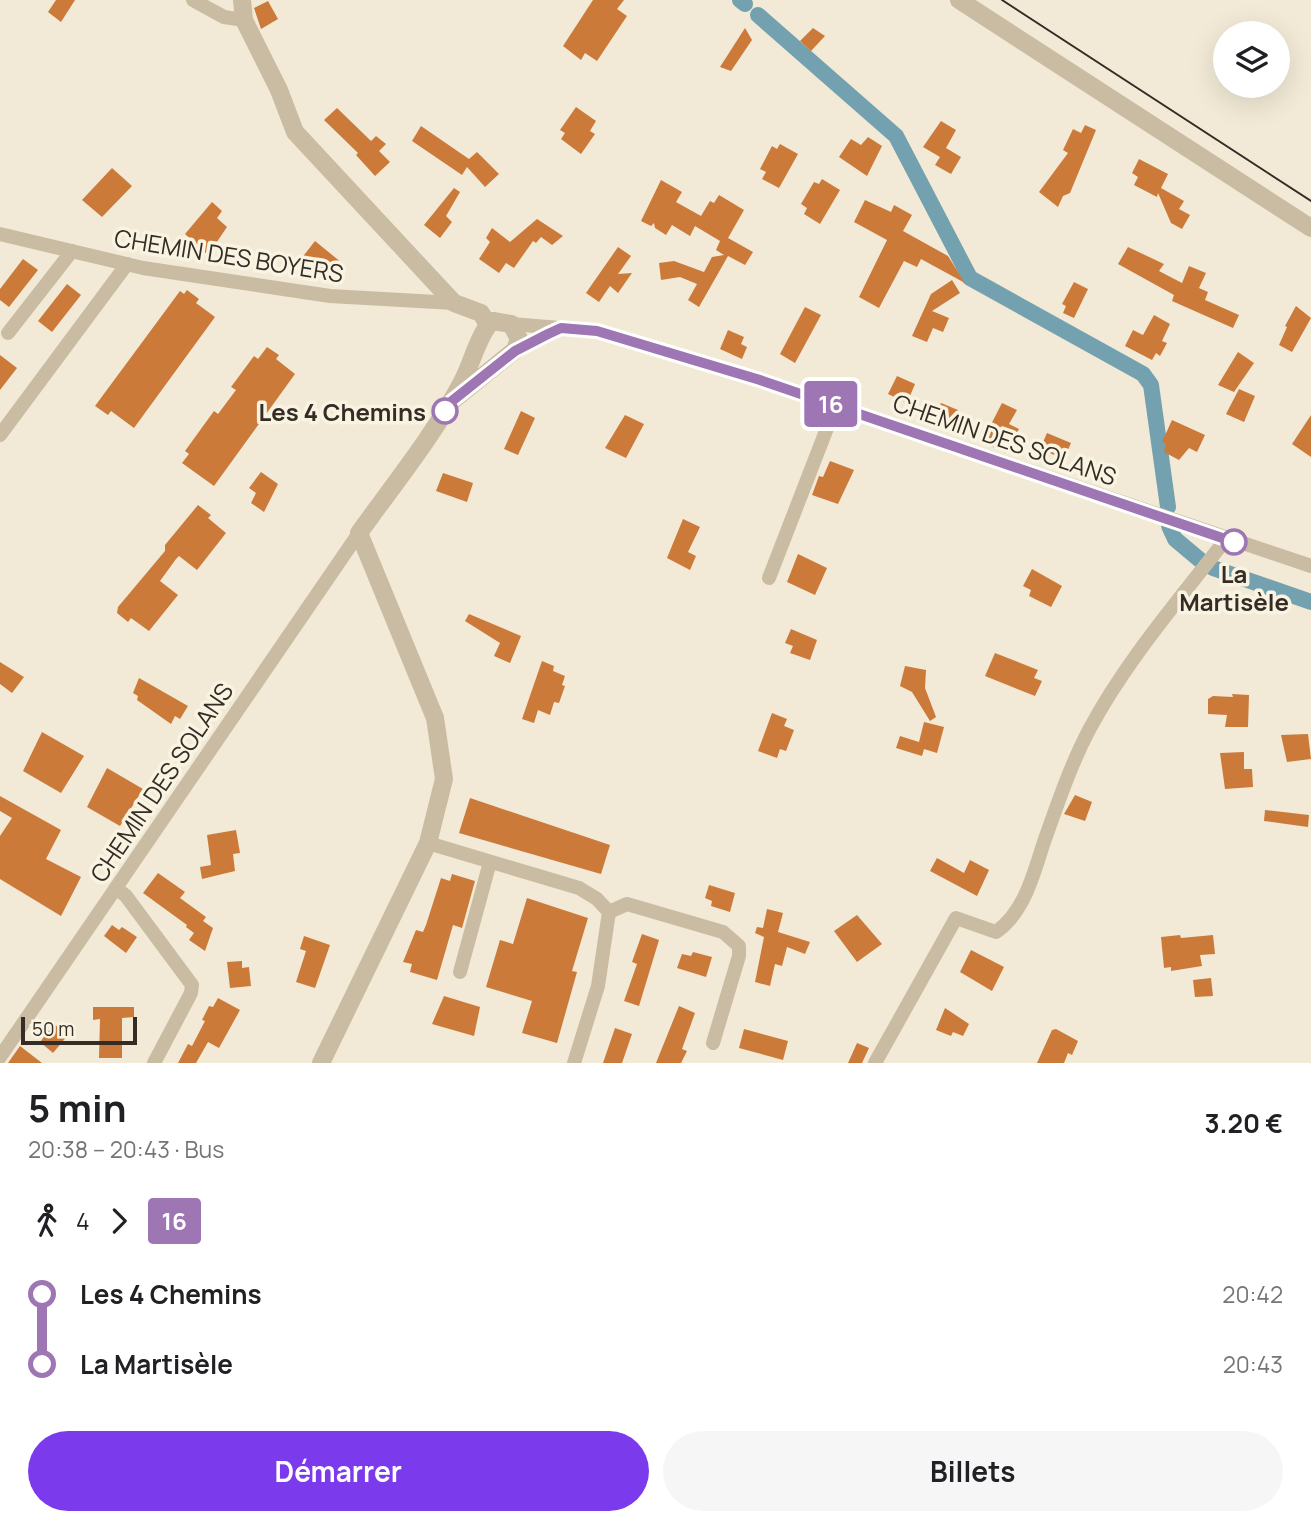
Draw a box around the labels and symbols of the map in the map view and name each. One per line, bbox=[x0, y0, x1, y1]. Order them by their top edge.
street label: CHEMIN DES BOYERS bbox=[112, 221, 346, 289]
line badge: 16 bbox=[800, 381, 862, 427]
street label: CHEMIN DES SOLANS bbox=[889, 385, 1121, 493]
place label: Les 4 Chemins bbox=[258, 395, 426, 428]
marker: Les 4 Chemins bbox=[432, 398, 458, 424]
marker: La Martisèle bbox=[1221, 529, 1247, 555]
place label: La Martisèle bbox=[1179, 557, 1289, 618]
street label: CHEMIN DES SOLANS bbox=[82, 676, 240, 888]
scale bar bbox=[21, 1014, 136, 1046]

